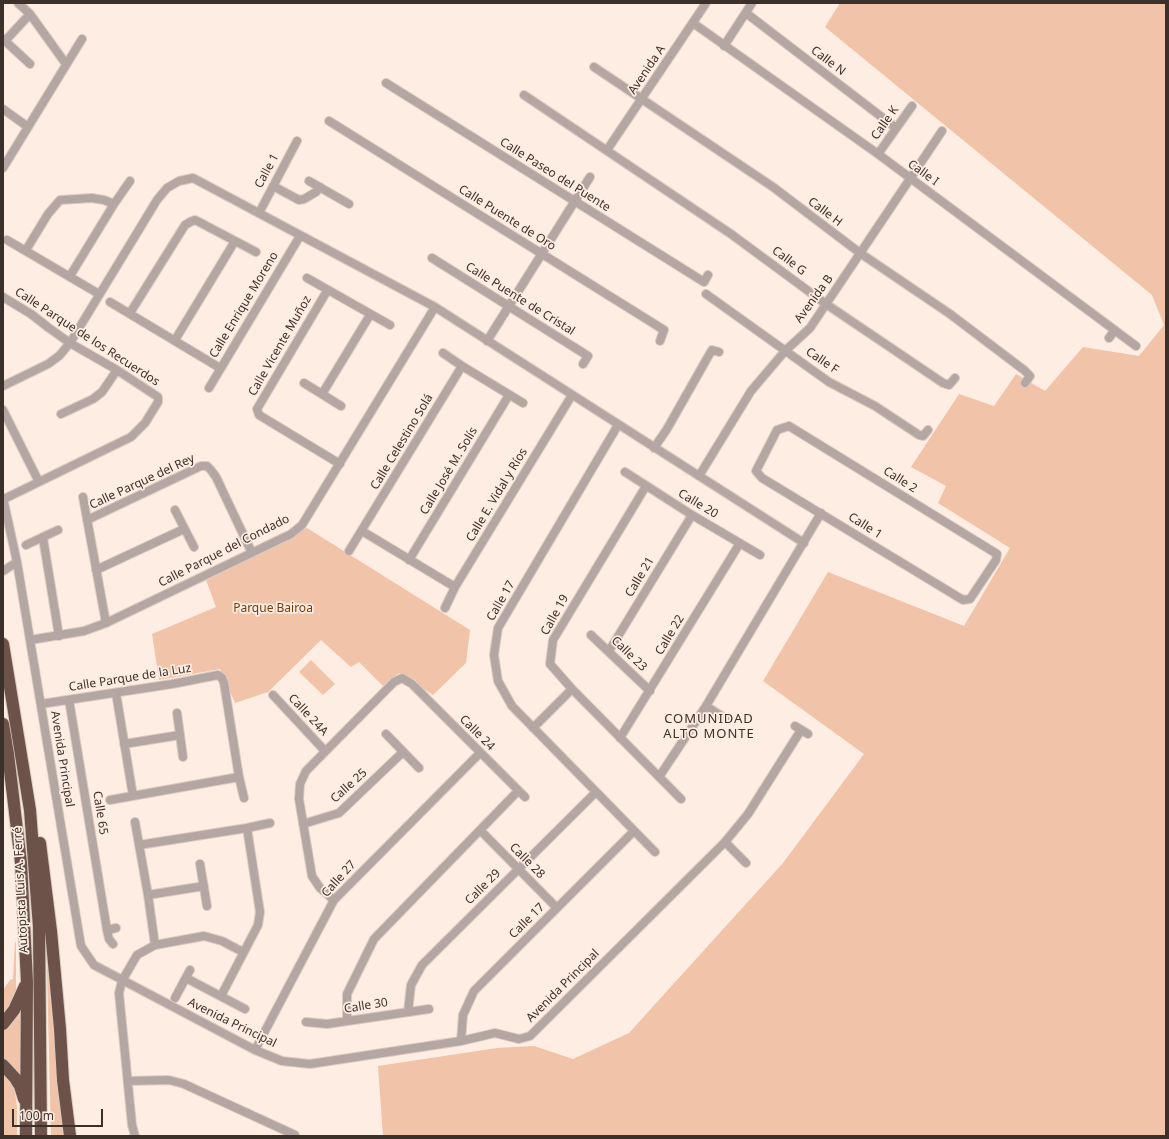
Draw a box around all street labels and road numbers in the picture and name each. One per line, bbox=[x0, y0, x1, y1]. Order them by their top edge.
street label: Avenida A bbox=[625, 43, 669, 97]
street label: Calle N bbox=[808, 43, 848, 79]
street label: Calle K bbox=[868, 103, 902, 143]
street label: Calle Paseo del Puente bbox=[497, 135, 613, 215]
street label: Calle 1 bbox=[252, 151, 282, 191]
street label: Calle I bbox=[905, 157, 941, 189]
street label: Calle Puente de Oro bbox=[456, 182, 558, 254]
street label: Calle H bbox=[805, 194, 845, 230]
street label: Calle G bbox=[769, 243, 809, 279]
street label: Calle Enrique Moreno bbox=[207, 249, 281, 361]
street label: Calle Puente de Cristal bbox=[463, 259, 577, 339]
street label: Avenida B bbox=[792, 272, 836, 326]
street label: Calle Parque de los Recuerdos bbox=[12, 285, 162, 389]
street label: Calle Vicente Muñoz bbox=[245, 293, 315, 399]
street label: Calle F bbox=[803, 345, 841, 377]
street label: Calle Celestino Solá bbox=[368, 391, 436, 493]
street label: Calle José M. Solís bbox=[417, 425, 481, 517]
street label: Calle E. Vidal y Ríos bbox=[463, 446, 531, 544]
street label: Calle Parque del Rey bbox=[87, 451, 197, 513]
street label: Calle 2 bbox=[880, 464, 920, 496]
street label: Calle 20 bbox=[675, 486, 721, 522]
street label: Calle 1 bbox=[845, 510, 885, 542]
street label: Calle Parque del Condado bbox=[156, 512, 292, 590]
street label: Calle 21 bbox=[622, 554, 658, 600]
street label: Calle 17 bbox=[484, 578, 518, 624]
street label: Calle 19 bbox=[538, 592, 572, 638]
street label: Calle 22 bbox=[652, 612, 688, 658]
street label: Calle 23 bbox=[608, 633, 650, 675]
street label: Calle Parque de la Luz bbox=[68, 661, 192, 695]
street label: Calle 24A bbox=[285, 691, 331, 739]
street label: Avenida Principal bbox=[47, 710, 77, 808]
street label: Calle 24 bbox=[456, 712, 498, 754]
street label: Calle 25 bbox=[328, 766, 370, 806]
street label: Calle 65 bbox=[89, 790, 111, 836]
street label: Autopista Luis A. Ferré bbox=[11, 827, 31, 953]
street label: Calle 28 bbox=[506, 840, 548, 882]
street label: Calle 27 bbox=[319, 858, 359, 900]
street label: Calle 29 bbox=[462, 866, 504, 908]
street label: Calle 17 bbox=[506, 900, 548, 942]
street label: Avenida Principal bbox=[524, 947, 602, 1025]
street label: Avenida Principal bbox=[185, 995, 279, 1051]
street label: Calle 30 bbox=[343, 995, 389, 1017]

